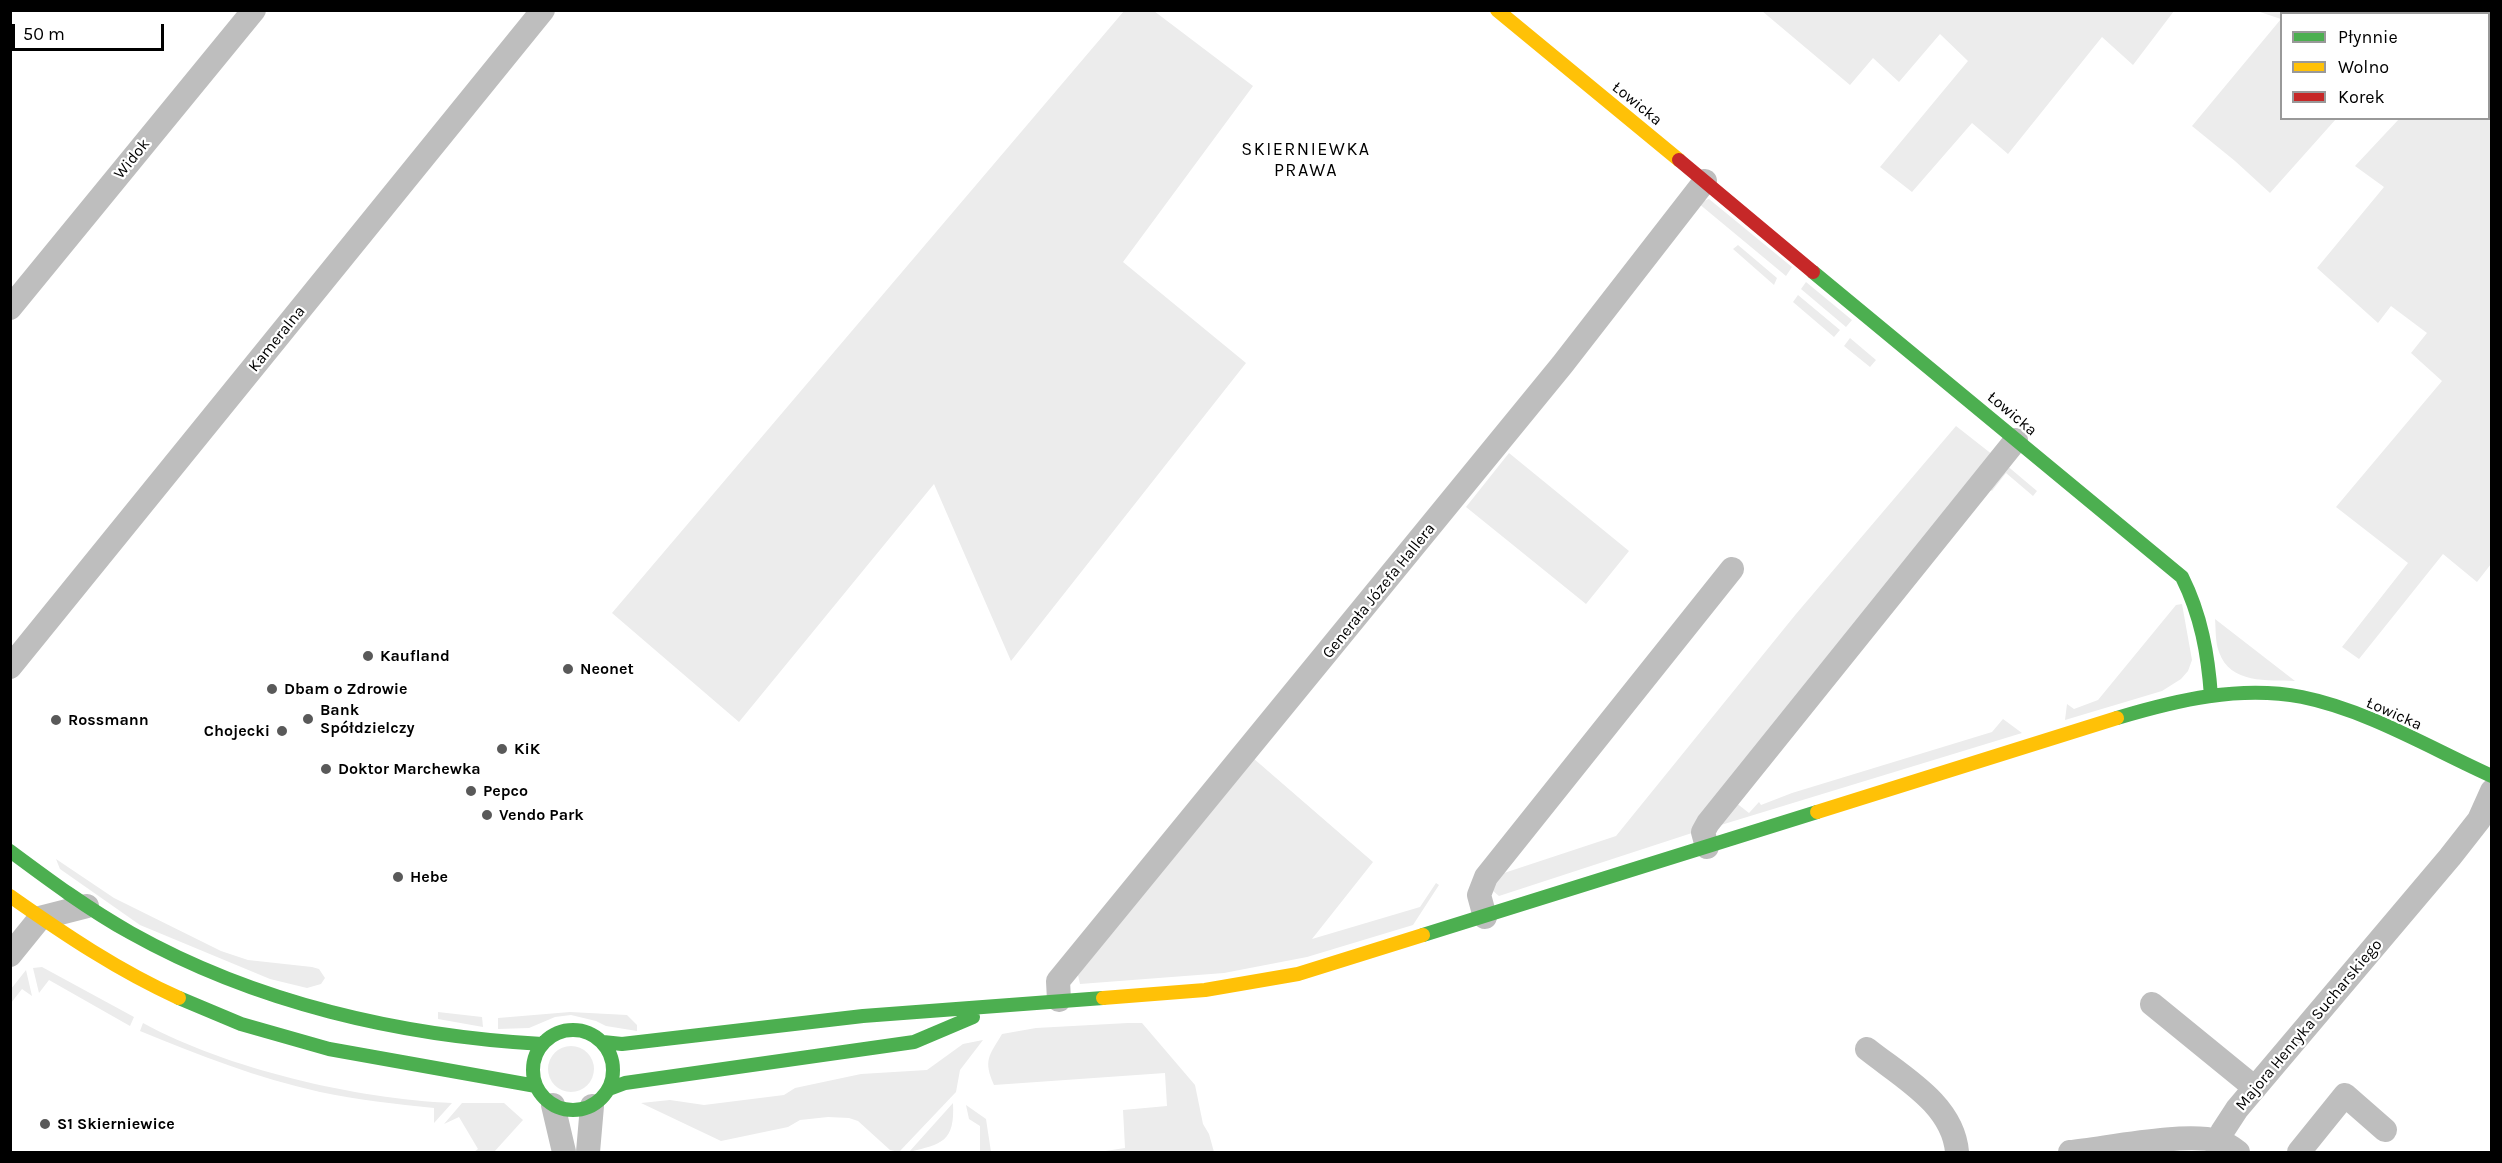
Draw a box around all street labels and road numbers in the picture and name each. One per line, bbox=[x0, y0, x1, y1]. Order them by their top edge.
street label: Łowicka bbox=[1608, 78, 1666, 130]
street label: Widok bbox=[110, 135, 154, 183]
street label: Kameralna bbox=[245, 302, 309, 376]
street label: Łowicka bbox=[1983, 388, 2041, 440]
street label: Generała Józefa Hallera bbox=[1319, 520, 1439, 662]
street label: Łowicka bbox=[2363, 693, 2425, 735]
street label: Majora Henryka Sucharskiego bbox=[2232, 935, 2386, 1115]

